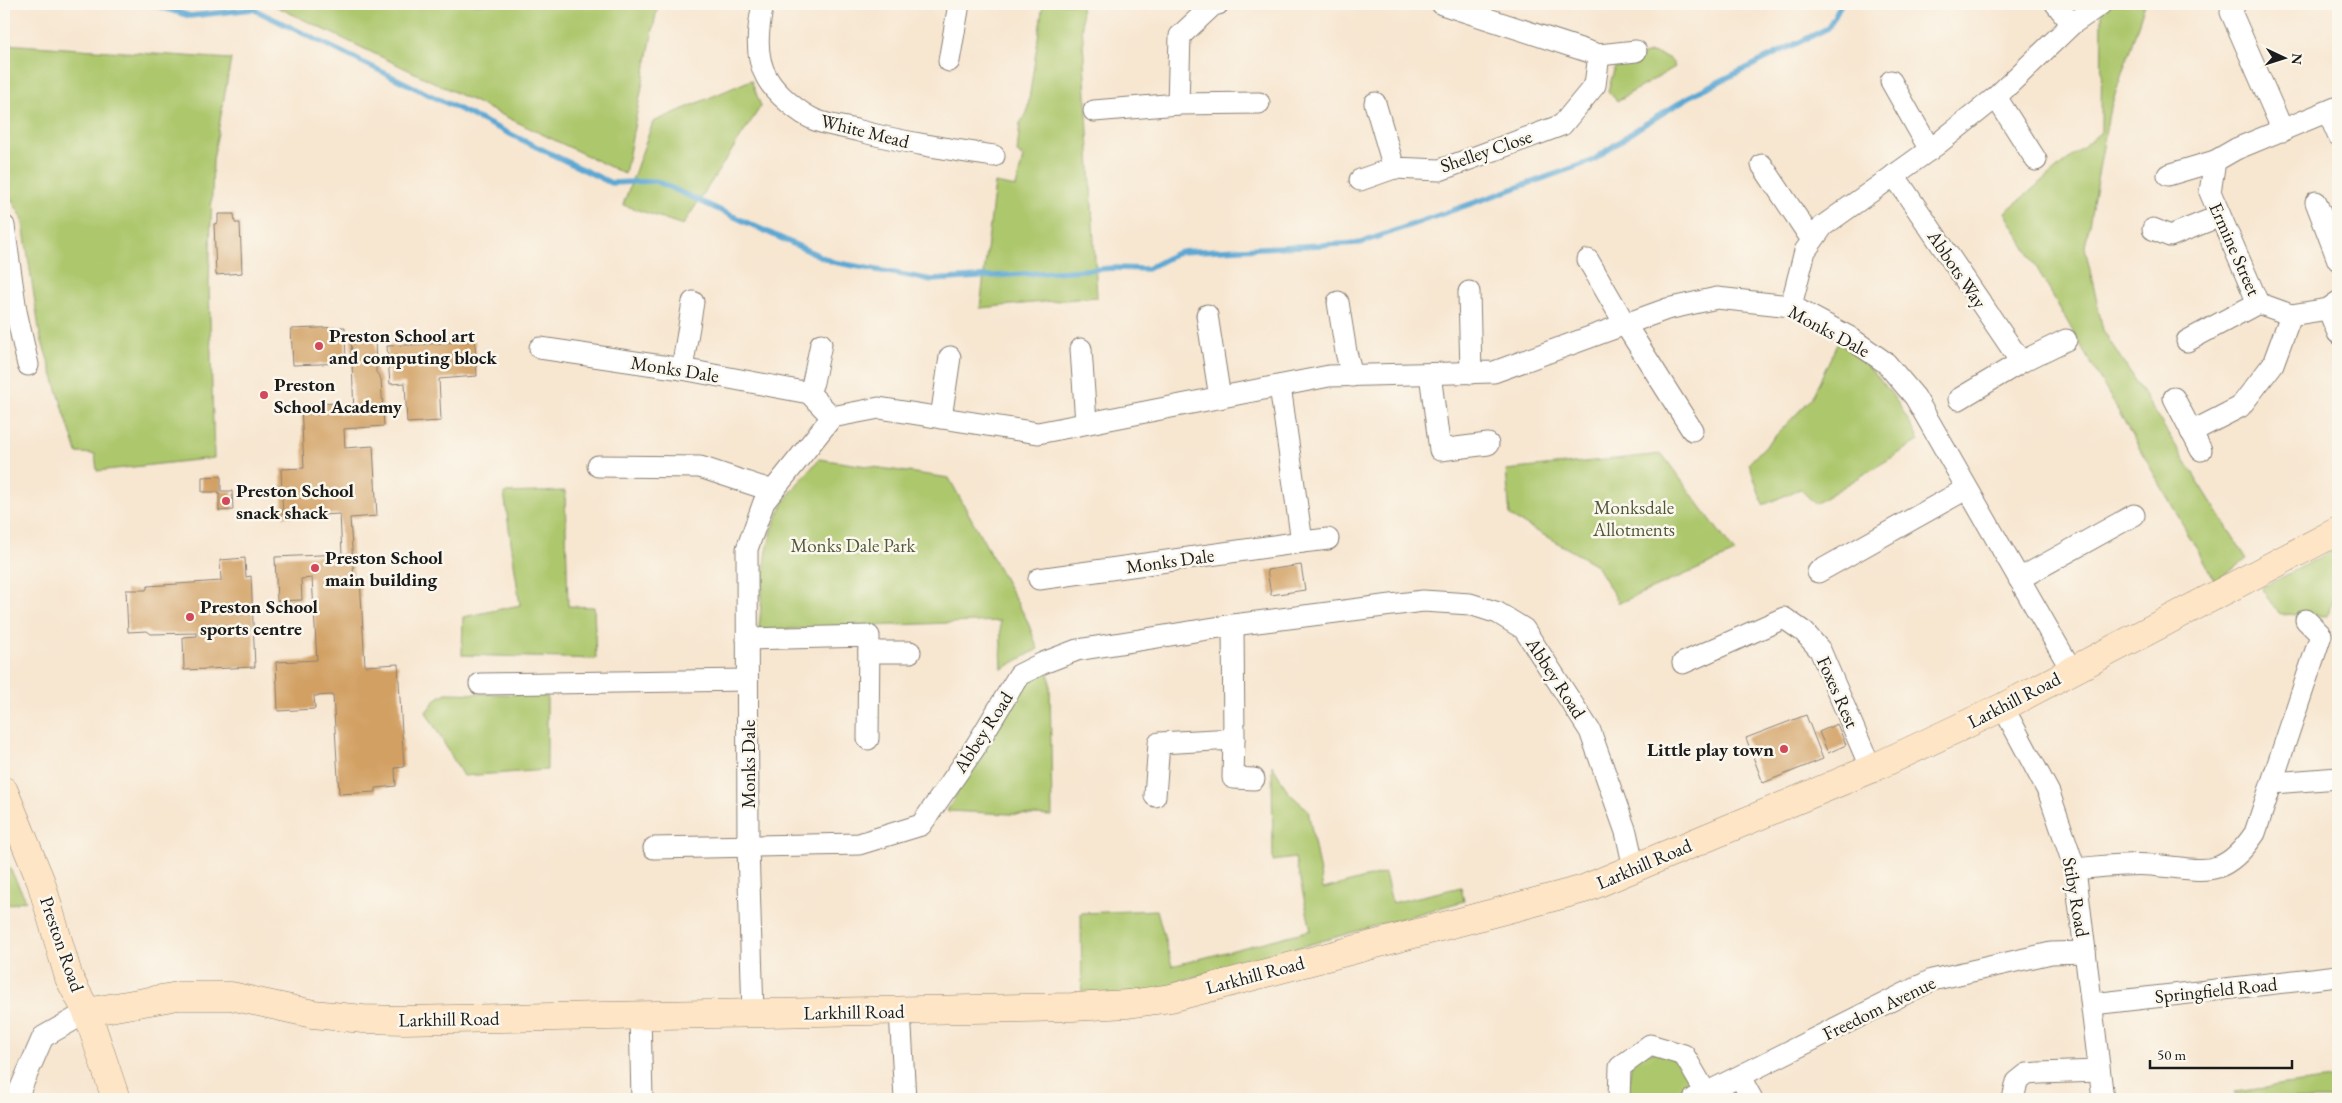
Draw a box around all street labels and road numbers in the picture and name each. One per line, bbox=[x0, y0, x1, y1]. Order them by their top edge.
street label: White Mead bbox=[818, 108, 912, 154]
street label: Shelley Close bbox=[1437, 124, 1535, 178]
street label: Ermine Street bbox=[2203, 198, 2267, 300]
street label: Abbots Way bbox=[1921, 224, 1993, 314]
street label: Monks Dale bbox=[1784, 299, 1874, 363]
street label: Monks Dale bbox=[629, 350, 721, 388]
street label: Monks Dale bbox=[1124, 542, 1216, 580]
street label: Abbey Road bbox=[1520, 632, 1592, 724]
street label: Foxes Rest bbox=[1811, 652, 1865, 732]
street label: Larkhill Road bbox=[1963, 666, 2065, 734]
street label: Abbey Road bbox=[947, 686, 1019, 778]
street label: Monks Dale bbox=[736, 720, 761, 808]
street label: Larkhill Road bbox=[1593, 833, 1696, 895]
street label: Stiby Road bbox=[2057, 855, 2095, 939]
street label: Preston Road bbox=[34, 893, 90, 995]
street label: Larkhill Road bbox=[1203, 950, 1307, 1000]
street label: Freedom Avenue bbox=[1818, 970, 1940, 1046]
street label: Springfield Road bbox=[2154, 971, 2279, 1009]
street label: Larkhill Road bbox=[803, 999, 905, 1025]
street label: Larkhill Road bbox=[398, 1006, 500, 1032]

